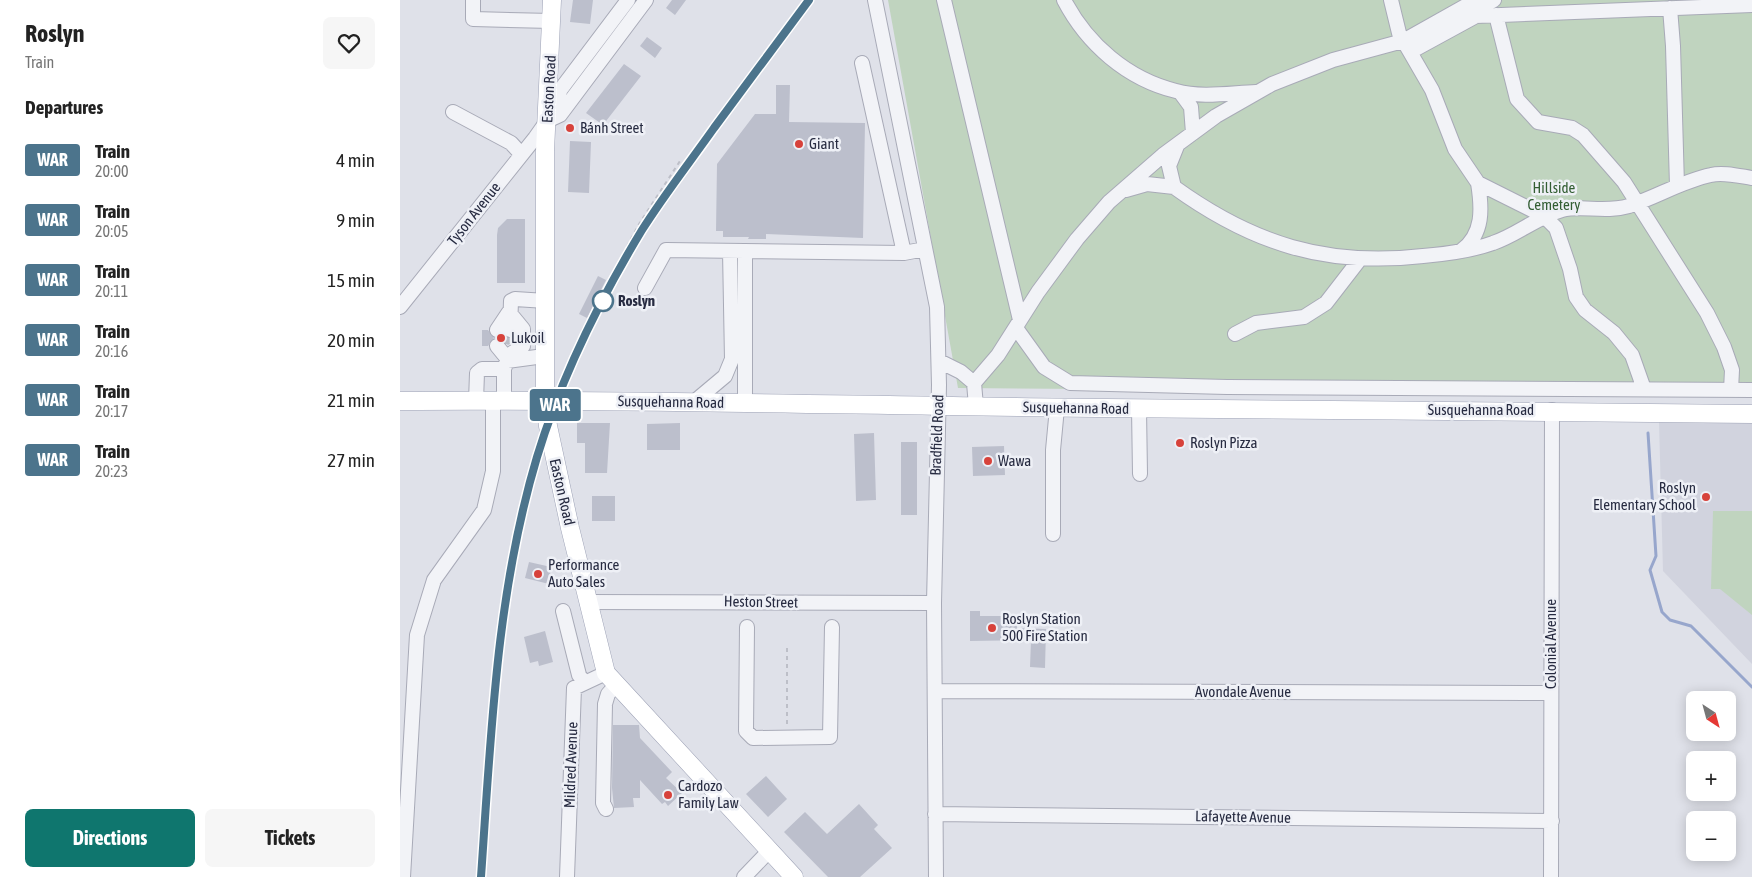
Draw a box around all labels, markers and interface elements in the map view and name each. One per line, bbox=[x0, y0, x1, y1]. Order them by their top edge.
button: heart bbox=[323, 17, 375, 69]
text: Roslyn bbox=[25, 20, 84, 47]
text: Train bbox=[25, 53, 54, 71]
street label: Easton Road bbox=[538, 55, 559, 123]
text: Departures bbox=[25, 96, 103, 118]
place label: Bánh Street bbox=[580, 119, 644, 136]
marker: Bánh Street bbox=[564, 122, 576, 134]
place label: Giant bbox=[809, 135, 839, 152]
marker: Giant bbox=[793, 138, 805, 150]
text: Train bbox=[95, 140, 130, 162]
text: WAR bbox=[37, 149, 68, 170]
text: 4 min bbox=[336, 149, 375, 171]
text: 20:00 bbox=[95, 162, 129, 180]
street label: Tyson Avenue bbox=[444, 179, 504, 249]
park label: Hillside Cemetery bbox=[1528, 179, 1580, 213]
text: Train bbox=[95, 200, 130, 222]
text: WAR bbox=[37, 209, 68, 230]
text: 9 min bbox=[336, 209, 375, 231]
text: 20:05 bbox=[95, 222, 129, 240]
text: Train bbox=[95, 260, 130, 282]
text: WAR bbox=[37, 269, 68, 290]
text: 15 min bbox=[327, 269, 375, 291]
text: 20:11 bbox=[95, 282, 128, 300]
marker: Roslyn bbox=[592, 290, 614, 312]
place label: Roslyn bbox=[618, 292, 655, 309]
text: Train bbox=[95, 320, 130, 342]
text: WAR bbox=[37, 329, 68, 350]
text: 20 min bbox=[327, 329, 375, 351]
place label: Lukoil bbox=[511, 329, 545, 346]
marker: Lukoil bbox=[495, 332, 507, 344]
text: 20:16 bbox=[95, 342, 128, 360]
text: Train bbox=[95, 380, 130, 402]
text: WAR bbox=[37, 389, 68, 410]
text: 21 min bbox=[327, 389, 375, 411]
line badge: WAR bbox=[526, 389, 584, 421]
street label: Susquehanna Road bbox=[618, 392, 724, 411]
text: WAR bbox=[540, 394, 570, 415]
street label: Bradfield Road bbox=[927, 394, 946, 476]
street label: Susquehanna Road bbox=[1023, 398, 1129, 417]
street label: Susquehanna Road bbox=[1428, 401, 1534, 418]
text: 20:17 bbox=[95, 402, 128, 420]
place label: Roslyn Pizza bbox=[1190, 434, 1257, 451]
marker: Roslyn Pizza bbox=[1174, 437, 1186, 449]
text: Train bbox=[95, 440, 130, 462]
text: WAR bbox=[37, 449, 68, 470]
text: 27 min bbox=[327, 449, 375, 471]
place label: Wawa bbox=[998, 452, 1031, 469]
marker: Wawa bbox=[982, 455, 994, 467]
street label: Easton Road bbox=[547, 457, 578, 527]
text: 20:23 bbox=[95, 462, 128, 480]
place label: Roslyn Elementary School bbox=[1593, 479, 1696, 513]
marker: Roslyn Elementary School bbox=[1700, 491, 1712, 503]
place label: Performance Auto Sales bbox=[548, 556, 620, 590]
marker: Performance Auto Sales bbox=[532, 568, 544, 580]
street label: Heston Street bbox=[724, 592, 798, 611]
street label: Colonial Avenue bbox=[1542, 599, 1559, 689]
place label: Roslyn Station 500 Fire Station bbox=[1002, 610, 1088, 644]
marker: Roslyn Station 500 Fire Station bbox=[986, 622, 998, 634]
street label: Avondale Avenue bbox=[1195, 683, 1291, 700]
north arrow bbox=[1686, 691, 1736, 741]
map controls bbox=[1686, 691, 1736, 861]
street label: Mildred Avenue bbox=[560, 721, 581, 808]
button: + bbox=[1686, 751, 1736, 801]
place label: Cardozo Family Law bbox=[678, 777, 739, 811]
marker: Cardozo Family Law bbox=[662, 789, 674, 801]
street label: Lafayette Avenue bbox=[1195, 807, 1291, 826]
button: Directions bbox=[25, 809, 195, 867]
button: Tickets bbox=[205, 809, 375, 867]
button: − bbox=[1686, 811, 1736, 861]

